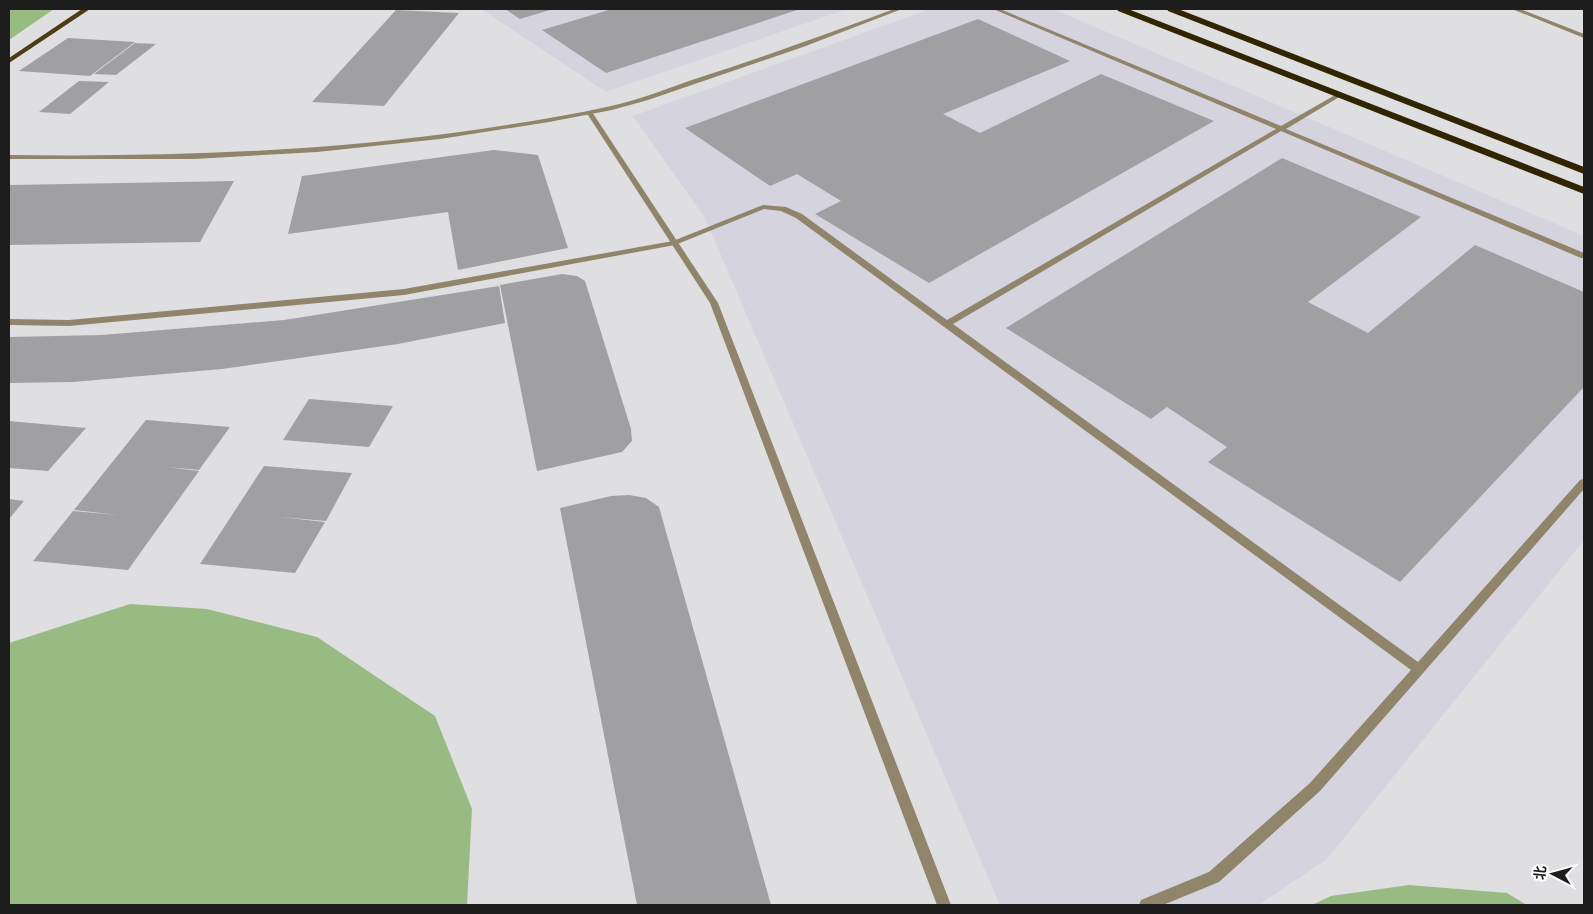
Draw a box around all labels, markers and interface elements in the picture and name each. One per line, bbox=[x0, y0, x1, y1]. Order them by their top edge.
north arrow bbox=[1528, 849, 1578, 899]
text: 北 bbox=[1531, 865, 1549, 880]

